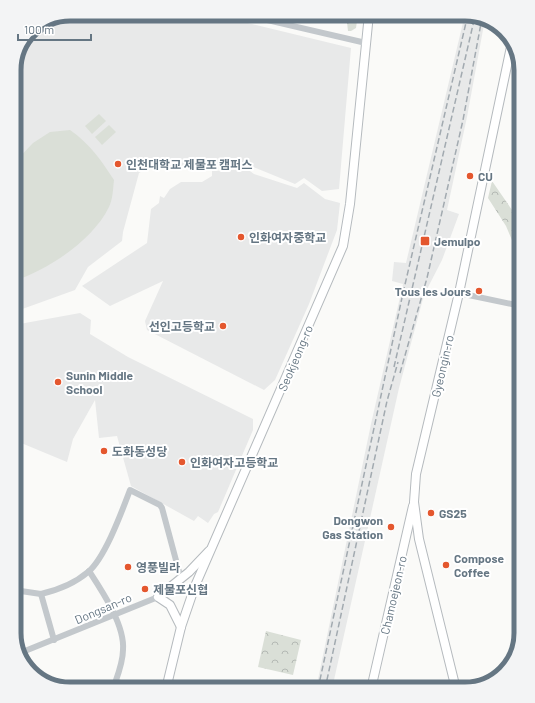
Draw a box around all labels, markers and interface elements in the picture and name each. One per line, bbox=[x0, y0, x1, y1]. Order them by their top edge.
scale bar bbox=[18, 16, 91, 42]
text: 100 m bbox=[24, 22, 54, 36]
place label: 인천대학교 제물포 캠퍼스 bbox=[126, 157, 252, 171]
marker: 인천대학교 제물포 캠퍼스 bbox=[113, 159, 123, 169]
place label: CU bbox=[478, 169, 493, 183]
marker: CU bbox=[465, 171, 475, 181]
place label: 인화여자중학교 bbox=[249, 230, 326, 244]
marker: 인화여자중학교 bbox=[236, 232, 246, 242]
place label: Jemulpo bbox=[434, 234, 481, 248]
marker: Jemulpo bbox=[419, 235, 431, 247]
place label: Tous les Jours bbox=[395, 284, 471, 298]
marker: Tous les Jours bbox=[474, 286, 484, 296]
place label: 선인고등학교 bbox=[149, 319, 215, 333]
marker: 선인고등학교 bbox=[218, 321, 228, 331]
street label: Seokjeong-ro bbox=[275, 323, 315, 393]
street label: Gyeongin-ro bbox=[428, 333, 456, 399]
place label: Sunin Middle School bbox=[66, 368, 133, 396]
marker: Sunin Middle School bbox=[53, 377, 63, 387]
place label: 도화동성당 bbox=[112, 444, 167, 458]
marker: 도화동성당 bbox=[99, 446, 109, 456]
place label: 인화여자고등학교 bbox=[190, 455, 278, 469]
marker: 인화여자고등학교 bbox=[177, 457, 187, 467]
place label: GS25 bbox=[439, 506, 467, 520]
marker: GS25 bbox=[426, 508, 436, 518]
place label: Dongwon Gas Station bbox=[322, 513, 383, 541]
marker: Dongwon Gas Station bbox=[386, 522, 396, 532]
place label: Compose Coffee bbox=[454, 551, 504, 579]
street label: Chamoejeon-ro bbox=[377, 554, 409, 636]
place label: 영풍빌라 bbox=[136, 560, 180, 574]
marker: Compose Coffee bbox=[441, 560, 451, 570]
marker: 영풍빌라 bbox=[123, 562, 133, 572]
place label: 제물포신협 bbox=[153, 582, 208, 596]
marker: 제물포신협 bbox=[140, 584, 150, 594]
street label: Dongsan-ro bbox=[72, 590, 134, 626]

